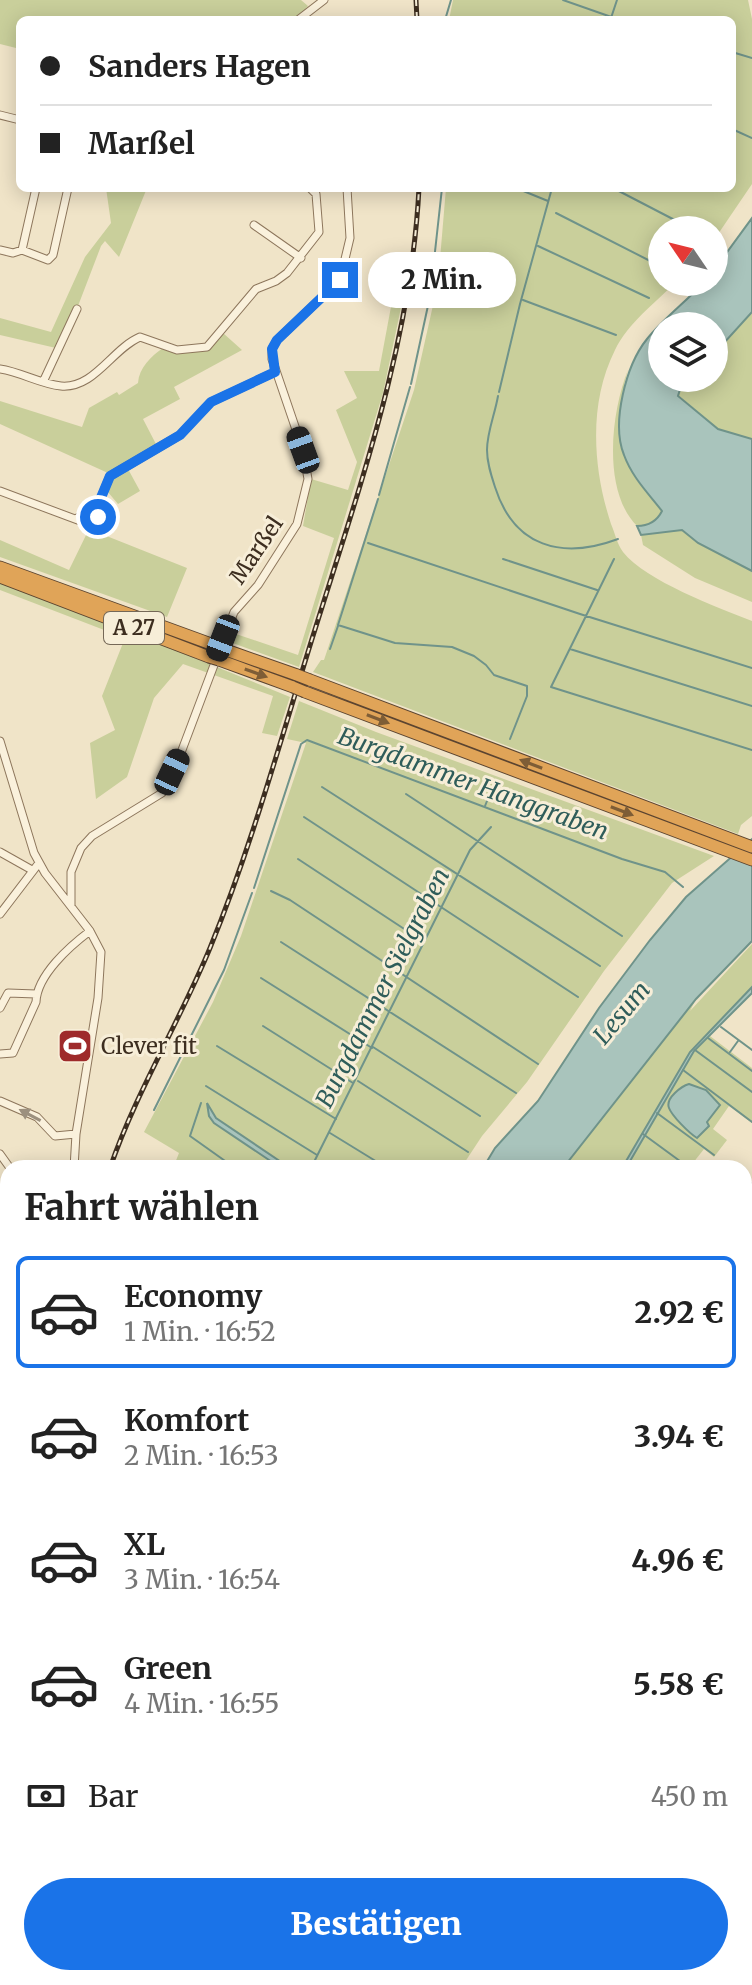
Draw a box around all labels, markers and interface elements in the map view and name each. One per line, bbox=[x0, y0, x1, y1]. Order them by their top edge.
text: Sanders Hagen bbox=[88, 47, 311, 85]
text: Marßel bbox=[88, 124, 195, 162]
north arrow bbox=[648, 216, 728, 296]
map controls bbox=[648, 216, 728, 392]
callout: 2 Min. bbox=[368, 252, 516, 308]
route end bbox=[322, 262, 358, 298]
text: 2 Min. bbox=[401, 263, 483, 296]
button: layers bbox=[648, 312, 728, 392]
car bbox=[284, 423, 322, 477]
route start bbox=[80, 499, 116, 535]
street label: Marßel bbox=[223, 511, 289, 589]
car bbox=[203, 611, 243, 665]
road number: A 27 bbox=[104, 612, 164, 644]
one-way arrow bbox=[244, 668, 268, 680]
one-way arrow bbox=[366, 713, 390, 726]
water label: Burgdammer Hanggraben bbox=[334, 720, 613, 847]
car bbox=[151, 745, 193, 799]
one-way arrow bbox=[519, 757, 543, 769]
one-way arrow bbox=[610, 805, 634, 818]
water label: Burgdammer Sielgraben bbox=[309, 863, 456, 1113]
water label: Lesum bbox=[586, 975, 657, 1051]
sports icon: Clever fit bbox=[56, 1027, 94, 1065]
place label: Clever fit bbox=[101, 1032, 197, 1060]
one-way arrow bbox=[19, 1109, 41, 1123]
text: Fahrt wählen bbox=[24, 1185, 259, 1230]
icon: car bbox=[28, 1276, 100, 1348]
text: Economy bbox=[124, 1277, 262, 1315]
text: 2.92 € bbox=[635, 1293, 724, 1331]
text: 1 Min. · 16:52 bbox=[124, 1315, 276, 1348]
icon: car bbox=[28, 1400, 100, 1472]
text: Komfort bbox=[124, 1401, 249, 1439]
text: 3.94 € bbox=[634, 1417, 724, 1455]
text: 2 Min. · 16:53 bbox=[124, 1439, 279, 1472]
icon: car bbox=[28, 1524, 100, 1596]
text: XL bbox=[124, 1525, 165, 1563]
text: 4.96 € bbox=[631, 1541, 724, 1579]
text: 3 Min. · 16:54 bbox=[124, 1563, 280, 1596]
icon: car bbox=[28, 1648, 100, 1720]
text: Green bbox=[124, 1649, 212, 1687]
text: 5.58 € bbox=[633, 1665, 724, 1703]
text: 4 Min. · 16:55 bbox=[124, 1687, 279, 1720]
icon: cash bbox=[24, 1774, 68, 1818]
text: Bar bbox=[88, 1777, 138, 1815]
text: 450 m bbox=[651, 1780, 728, 1813]
button: Bestätigen bbox=[24, 1878, 728, 1970]

